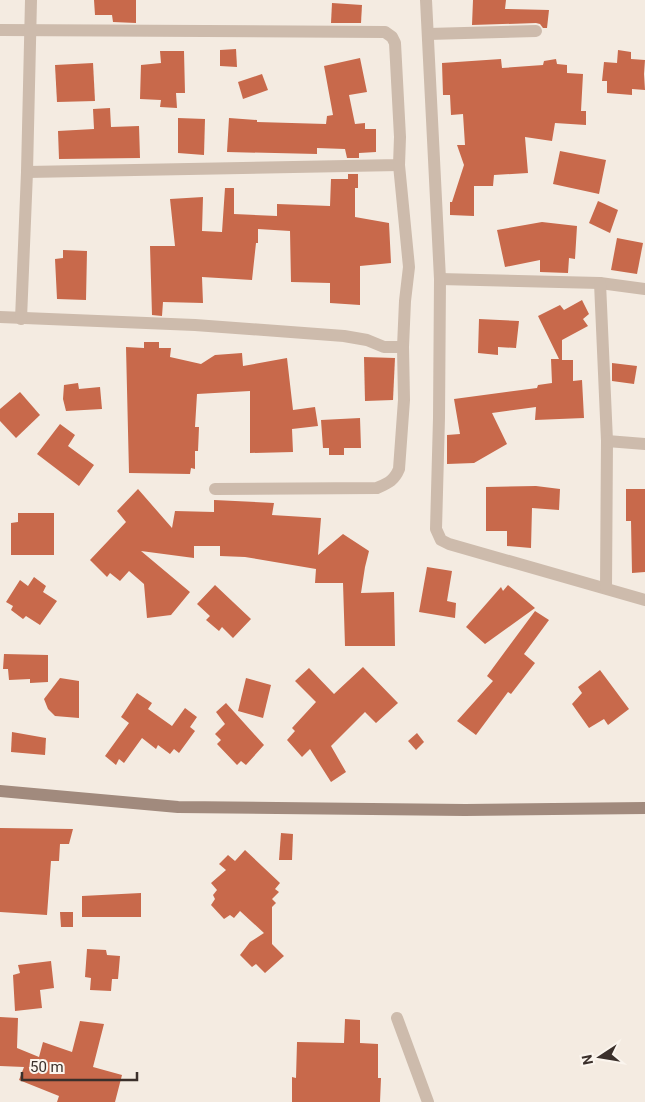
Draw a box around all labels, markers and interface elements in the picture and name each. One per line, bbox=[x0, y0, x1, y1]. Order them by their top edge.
north arrow bbox=[575, 1032, 625, 1082]
scale bar bbox=[22, 1050, 138, 1082]
text: N bbox=[578, 1053, 596, 1066]
text: 50 m bbox=[30, 1058, 64, 1076]

